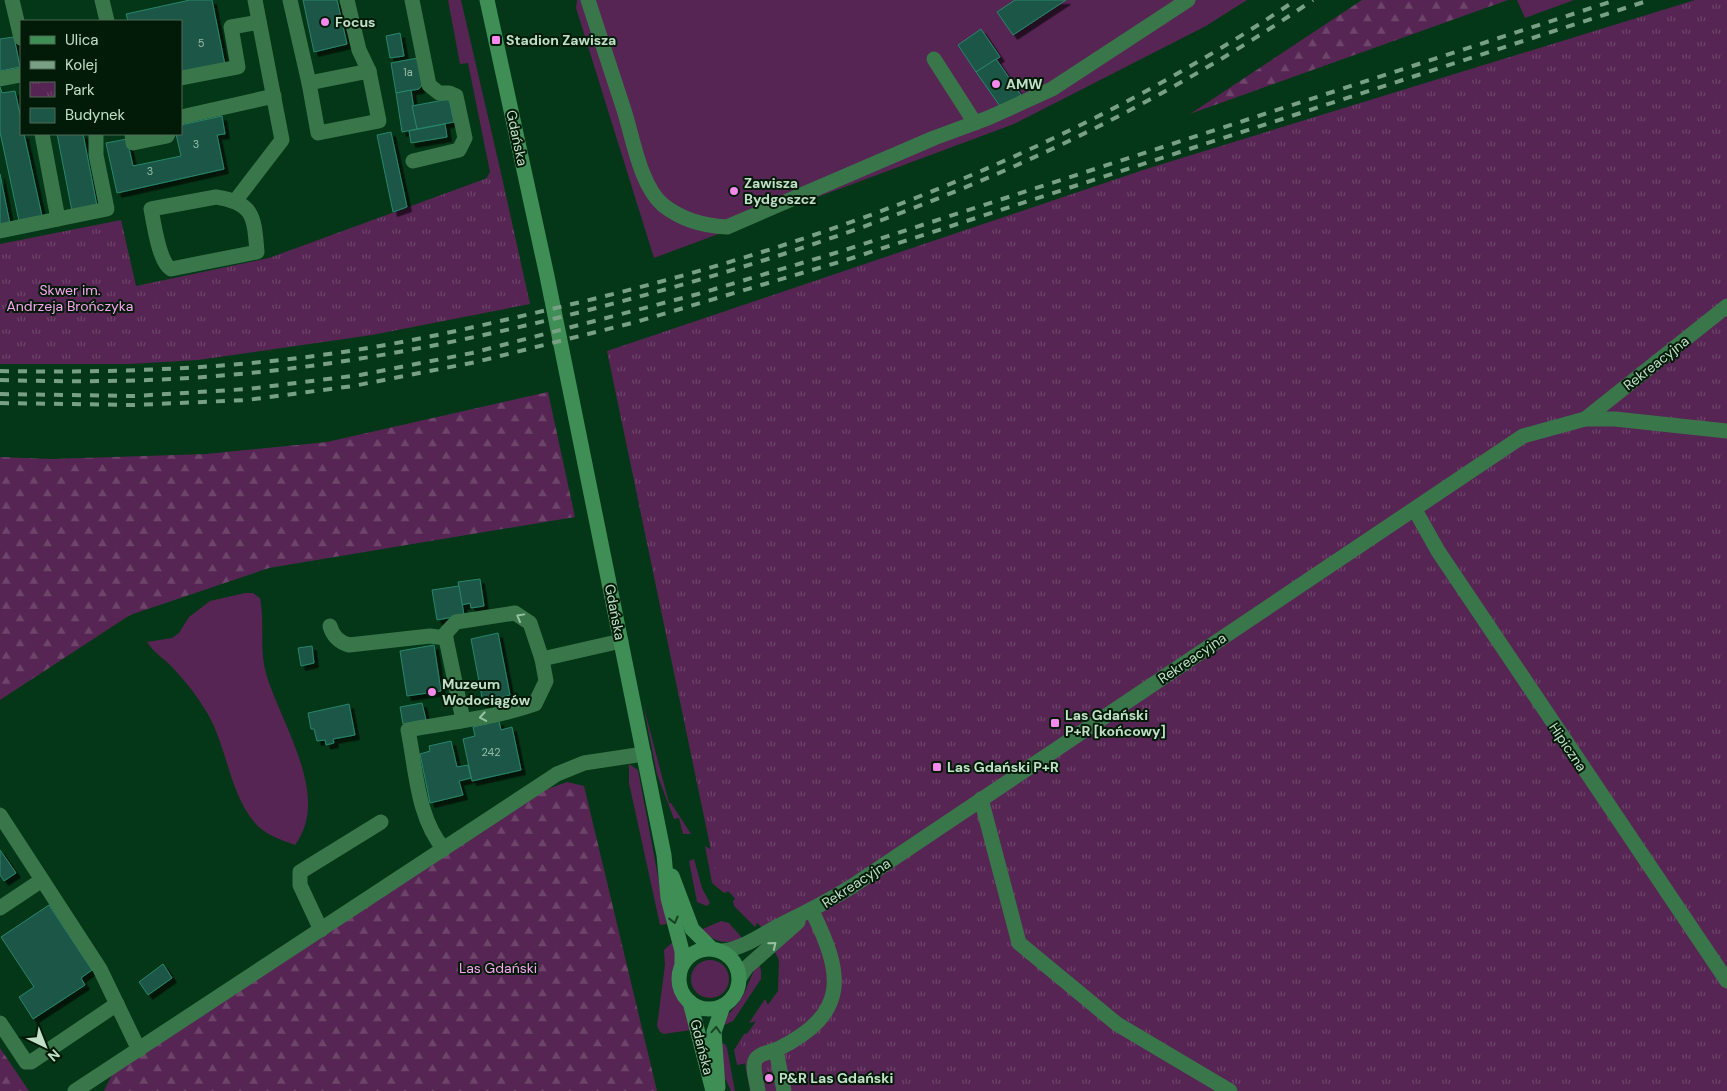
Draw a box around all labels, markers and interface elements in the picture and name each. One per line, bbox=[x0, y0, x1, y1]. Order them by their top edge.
place label: Focus bbox=[335, 13, 376, 31]
marker: Focus bbox=[319, 16, 331, 28]
legend bbox=[20, 20, 182, 135]
text: Ulica bbox=[65, 30, 99, 50]
place label: Stadion Zawisza bbox=[506, 31, 616, 49]
marker: Stadion Zawisza bbox=[490, 34, 502, 46]
house number: 5 bbox=[198, 36, 205, 50]
text: Kolej bbox=[65, 55, 98, 75]
house number: 1a bbox=[403, 65, 413, 79]
place label: AMW bbox=[1006, 75, 1043, 93]
marker: AMW bbox=[990, 78, 1002, 90]
text: Park bbox=[65, 80, 95, 100]
text: Budynek bbox=[65, 105, 126, 125]
street label: Gdańska bbox=[502, 108, 532, 168]
house number: 3 bbox=[193, 137, 199, 151]
house number: 3 bbox=[147, 164, 153, 178]
place label: Zawisza Bydgoszcz bbox=[744, 174, 816, 208]
marker: Zawisza Bydgoszcz bbox=[728, 185, 740, 197]
park label: Skwer im. Andrzeja Brończyka bbox=[7, 281, 133, 315]
street label: Rekreacyjna bbox=[1620, 332, 1692, 394]
street label: Gdańska bbox=[601, 582, 629, 642]
one-way arrow bbox=[517, 613, 526, 623]
street label: Rekreacyjna bbox=[1155, 629, 1229, 687]
place label: Muzeum Wodociągów bbox=[442, 675, 531, 709]
marker: Muzeum Wodociągów bbox=[426, 686, 438, 698]
place label: Las Gdański P+R [końcowy] bbox=[1065, 706, 1166, 740]
one-way arrow bbox=[479, 711, 487, 721]
marker: Las Gdański P+R [końcowy] bbox=[1049, 717, 1061, 729]
street label: Hipiczna bbox=[1545, 719, 1591, 775]
house number: 242 bbox=[481, 745, 501, 759]
place label: Las Gdański P+R bbox=[947, 758, 1059, 776]
marker: Las Gdański P+R bbox=[931, 761, 943, 773]
street label: Rekreacyjna bbox=[818, 854, 894, 912]
one-way arrow bbox=[668, 916, 679, 925]
one-way arrow bbox=[767, 941, 776, 950]
park label: Las Gdański bbox=[459, 959, 537, 977]
street label: Gdańska bbox=[686, 1017, 718, 1077]
north arrow bbox=[20, 1021, 70, 1071]
one-way arrow bbox=[710, 1026, 721, 1034]
text: N bbox=[44, 1045, 64, 1066]
place label: P&R Las Gdański bbox=[779, 1069, 893, 1087]
marker: P&R Las Gdański bbox=[763, 1072, 775, 1084]

